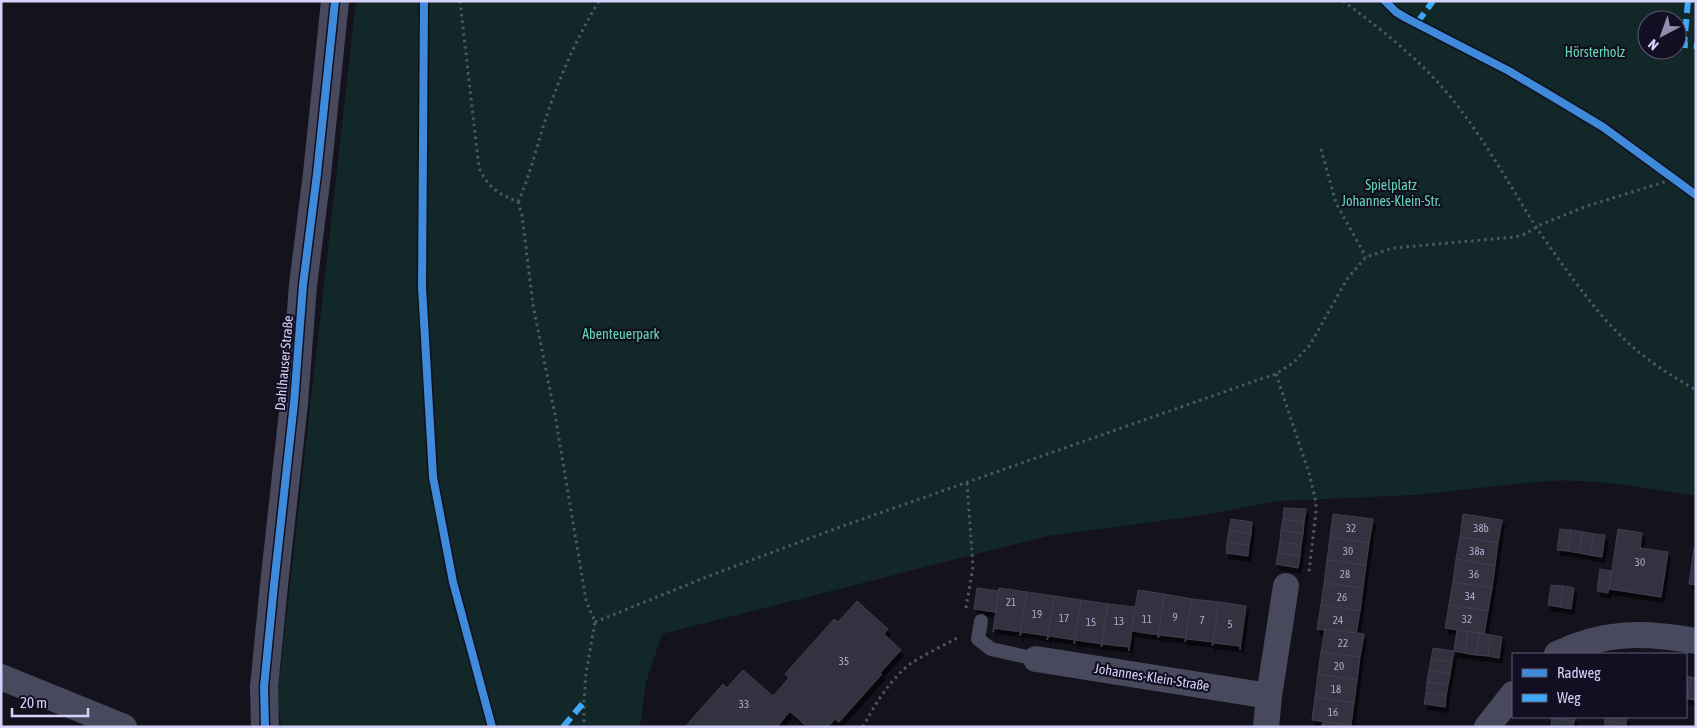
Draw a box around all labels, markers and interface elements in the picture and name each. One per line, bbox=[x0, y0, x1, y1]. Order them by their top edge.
north arrow bbox=[1637, 10, 1687, 60]
text: N bbox=[1645, 36, 1662, 54]
park label: Hörsterholz bbox=[1565, 44, 1625, 60]
park label: Spielplatz Johannes-Klein-Str. bbox=[1341, 177, 1441, 209]
street label: Dahlhauser Straße bbox=[272, 315, 296, 411]
park label: Abenteuerpark bbox=[582, 326, 660, 342]
house number: 32 bbox=[1346, 522, 1356, 534]
house number: 38b bbox=[1473, 522, 1489, 534]
house number: 30 bbox=[1343, 545, 1353, 557]
house number: 38a bbox=[1469, 545, 1485, 557]
house number: 30 bbox=[1635, 556, 1645, 568]
house number: 28 bbox=[1340, 568, 1350, 580]
house number: 36 bbox=[1469, 568, 1479, 580]
house number: 34 bbox=[1465, 590, 1475, 602]
house number: 26 bbox=[1337, 591, 1347, 603]
house number: 21 bbox=[1006, 596, 1016, 608]
house number: 19 bbox=[1032, 608, 1042, 620]
house number: 9 bbox=[1172, 611, 1178, 623]
house number: 17 bbox=[1059, 612, 1069, 624]
house number: 11 bbox=[1142, 613, 1152, 625]
house number: 32 bbox=[1462, 613, 1472, 625]
house number: 7 bbox=[1199, 614, 1205, 626]
house number: 24 bbox=[1333, 614, 1343, 626]
house number: 13 bbox=[1114, 615, 1124, 627]
house number: 15 bbox=[1086, 616, 1096, 628]
house number: 5 bbox=[1227, 618, 1233, 630]
house number: 22 bbox=[1338, 637, 1348, 649]
legend bbox=[1512, 653, 1687, 718]
house number: 35 bbox=[839, 655, 849, 667]
street label: Johannes-Klein-Straße bbox=[1093, 660, 1211, 694]
house number: 20 bbox=[1334, 660, 1344, 672]
text: Radweg bbox=[1557, 664, 1601, 681]
house number: 18 bbox=[1331, 683, 1341, 695]
scale bar bbox=[12, 686, 89, 718]
text: Weg bbox=[1557, 689, 1581, 706]
text: 20 m bbox=[20, 694, 47, 711]
house number: 33 bbox=[739, 698, 749, 710]
house number: 16 bbox=[1328, 706, 1338, 718]

